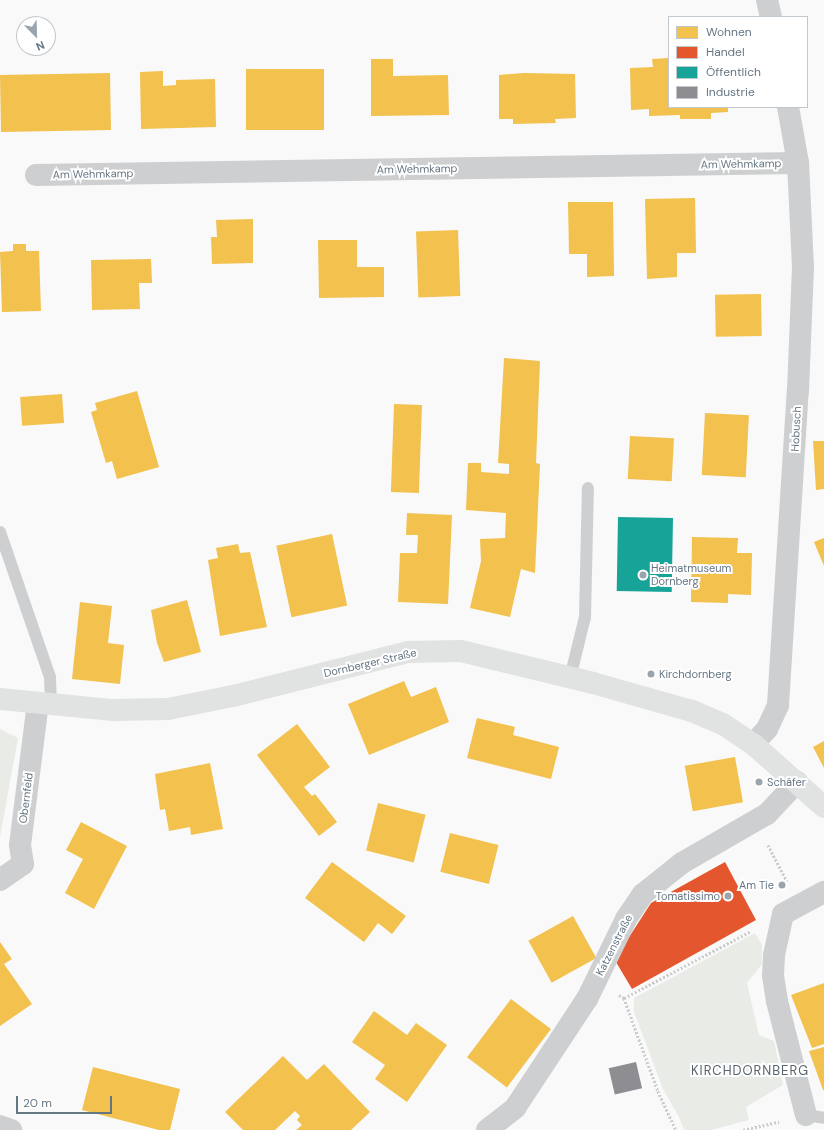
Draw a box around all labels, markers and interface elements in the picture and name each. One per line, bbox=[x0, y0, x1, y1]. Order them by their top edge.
north arrow bbox=[16, 16, 56, 56]
legend bbox=[668, 16, 808, 108]
text: Wohnen bbox=[706, 24, 752, 40]
text: N bbox=[34, 38, 47, 54]
text: Handel bbox=[706, 44, 745, 60]
text: Öffentlich bbox=[706, 64, 761, 80]
text: Industrie bbox=[706, 84, 755, 100]
street label: Am Wehmkamp bbox=[701, 157, 781, 171]
street label: Am Wehmkamp bbox=[377, 162, 457, 176]
street label: Am Wehmkamp bbox=[53, 167, 133, 181]
street label: Hobusch bbox=[788, 406, 804, 452]
place label: Heimatmuseum Dornberg bbox=[651, 562, 731, 588]
marker: Heimatmuseum Dornberg bbox=[638, 570, 648, 580]
street label: Dornberger Straße bbox=[322, 646, 418, 680]
place label: Kirchdornberg bbox=[659, 667, 732, 681]
marker: Kirchdornberg bbox=[646, 669, 656, 679]
street label: Obernfeld bbox=[16, 772, 36, 824]
place label: Schäfer bbox=[767, 775, 806, 789]
marker: Schäfer bbox=[754, 777, 764, 787]
place label: Am Tie bbox=[739, 878, 774, 892]
marker: Am Tie bbox=[777, 880, 787, 890]
place label: Tomatissimo bbox=[656, 889, 720, 903]
marker: Tomatissimo bbox=[723, 891, 733, 901]
street label: Katzenstraße bbox=[593, 912, 635, 978]
district label: KIRCHDORNBERG bbox=[691, 1063, 809, 1079]
scale bar bbox=[18, 1088, 114, 1114]
text: 20 m bbox=[23, 1095, 52, 1111]

